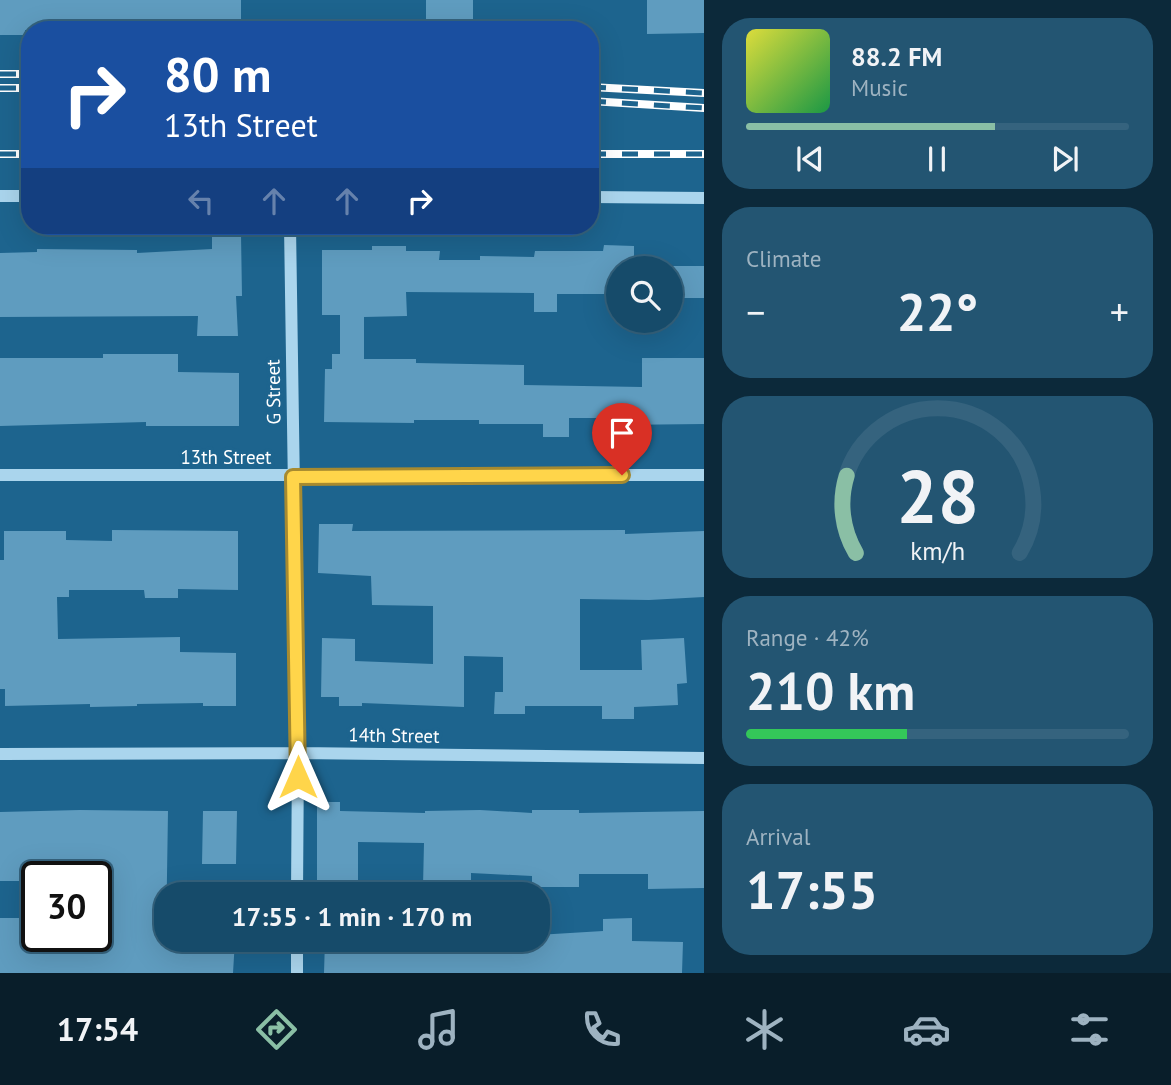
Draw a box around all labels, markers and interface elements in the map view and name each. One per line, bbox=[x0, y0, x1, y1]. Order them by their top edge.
text: 88.2 FM bbox=[851, 40, 942, 73]
text: 80 m bbox=[164, 42, 271, 106]
icon: right bbox=[49, 49, 140, 140]
text: Music bbox=[851, 73, 908, 102]
text: 13th Street bbox=[164, 104, 318, 146]
icon: previous bbox=[791, 140, 829, 178]
icon: pause bbox=[918, 140, 956, 178]
icon: next bbox=[1046, 140, 1084, 178]
icon: left bbox=[182, 182, 220, 220]
icon: ahead bbox=[255, 182, 293, 220]
icon: ahead bbox=[328, 182, 366, 220]
icon: right bbox=[401, 182, 439, 220]
text: Climate bbox=[746, 244, 821, 273]
map controls bbox=[606, 256, 683, 333]
button: search bbox=[606, 256, 683, 333]
text: 22° bbox=[897, 278, 978, 345]
text: − bbox=[746, 287, 765, 336]
text: + bbox=[1110, 287, 1129, 336]
street label: G Street bbox=[260, 359, 286, 425]
pin bbox=[592, 403, 652, 475]
icon: arrive bbox=[603, 414, 641, 452]
street label: 13th Street bbox=[180, 445, 272, 469]
text: 28 bbox=[896, 449, 979, 543]
text: km/h bbox=[910, 534, 965, 566]
text: Range · 42% bbox=[746, 623, 869, 652]
text: 210 km bbox=[746, 657, 915, 724]
street label: 14th Street bbox=[348, 722, 440, 748]
position arrow bbox=[261, 740, 335, 814]
text: Arrival bbox=[746, 822, 810, 851]
text: 17:55 bbox=[746, 856, 878, 923]
speed limit sign: 30 bbox=[21, 861, 112, 952]
text: 17:55 · 1 min · 170 m bbox=[232, 900, 472, 933]
icon: directions bbox=[252, 1005, 301, 1054]
icon: music bbox=[414, 1005, 463, 1054]
icon: phone bbox=[577, 1005, 626, 1054]
icon: climate bbox=[740, 1005, 789, 1054]
icon: car bbox=[902, 1005, 951, 1054]
icon: filters bbox=[1065, 1005, 1114, 1054]
text: 17:54 bbox=[57, 1008, 138, 1050]

